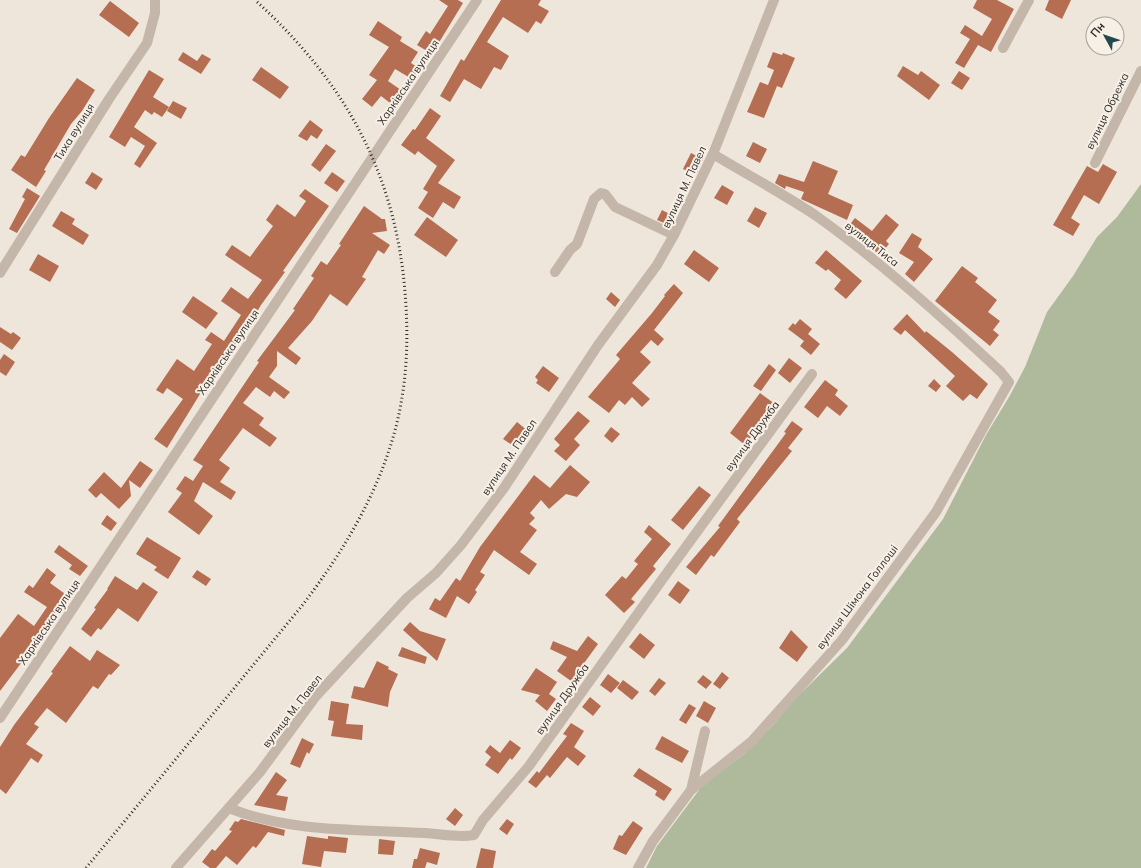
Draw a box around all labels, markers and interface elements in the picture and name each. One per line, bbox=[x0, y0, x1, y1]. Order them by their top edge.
north arrow bbox=[1085, 16, 1125, 56]
text: Пн bbox=[1087, 19, 1108, 40]
street label: Харківська вулиця bbox=[374, 37, 442, 127]
street label: вулиця Обрежа bbox=[1082, 70, 1132, 152]
street label: Тиха вулиця bbox=[51, 101, 97, 163]
street label: вулиця М. Павел bbox=[659, 144, 709, 230]
street label: вулиця Тиса bbox=[842, 218, 902, 270]
street label: Харківська вулиця bbox=[194, 307, 262, 397]
street label: вулиця Дружба bbox=[722, 398, 782, 474]
street label: вулиця М. Павел bbox=[478, 416, 540, 498]
street label: вулиця Шімона Голлоші bbox=[813, 542, 901, 652]
street label: Харківська вулиця bbox=[15, 577, 83, 667]
street label: вулиця Дружба bbox=[532, 661, 592, 737]
street label: вулиця М. Павел bbox=[259, 672, 325, 750]

